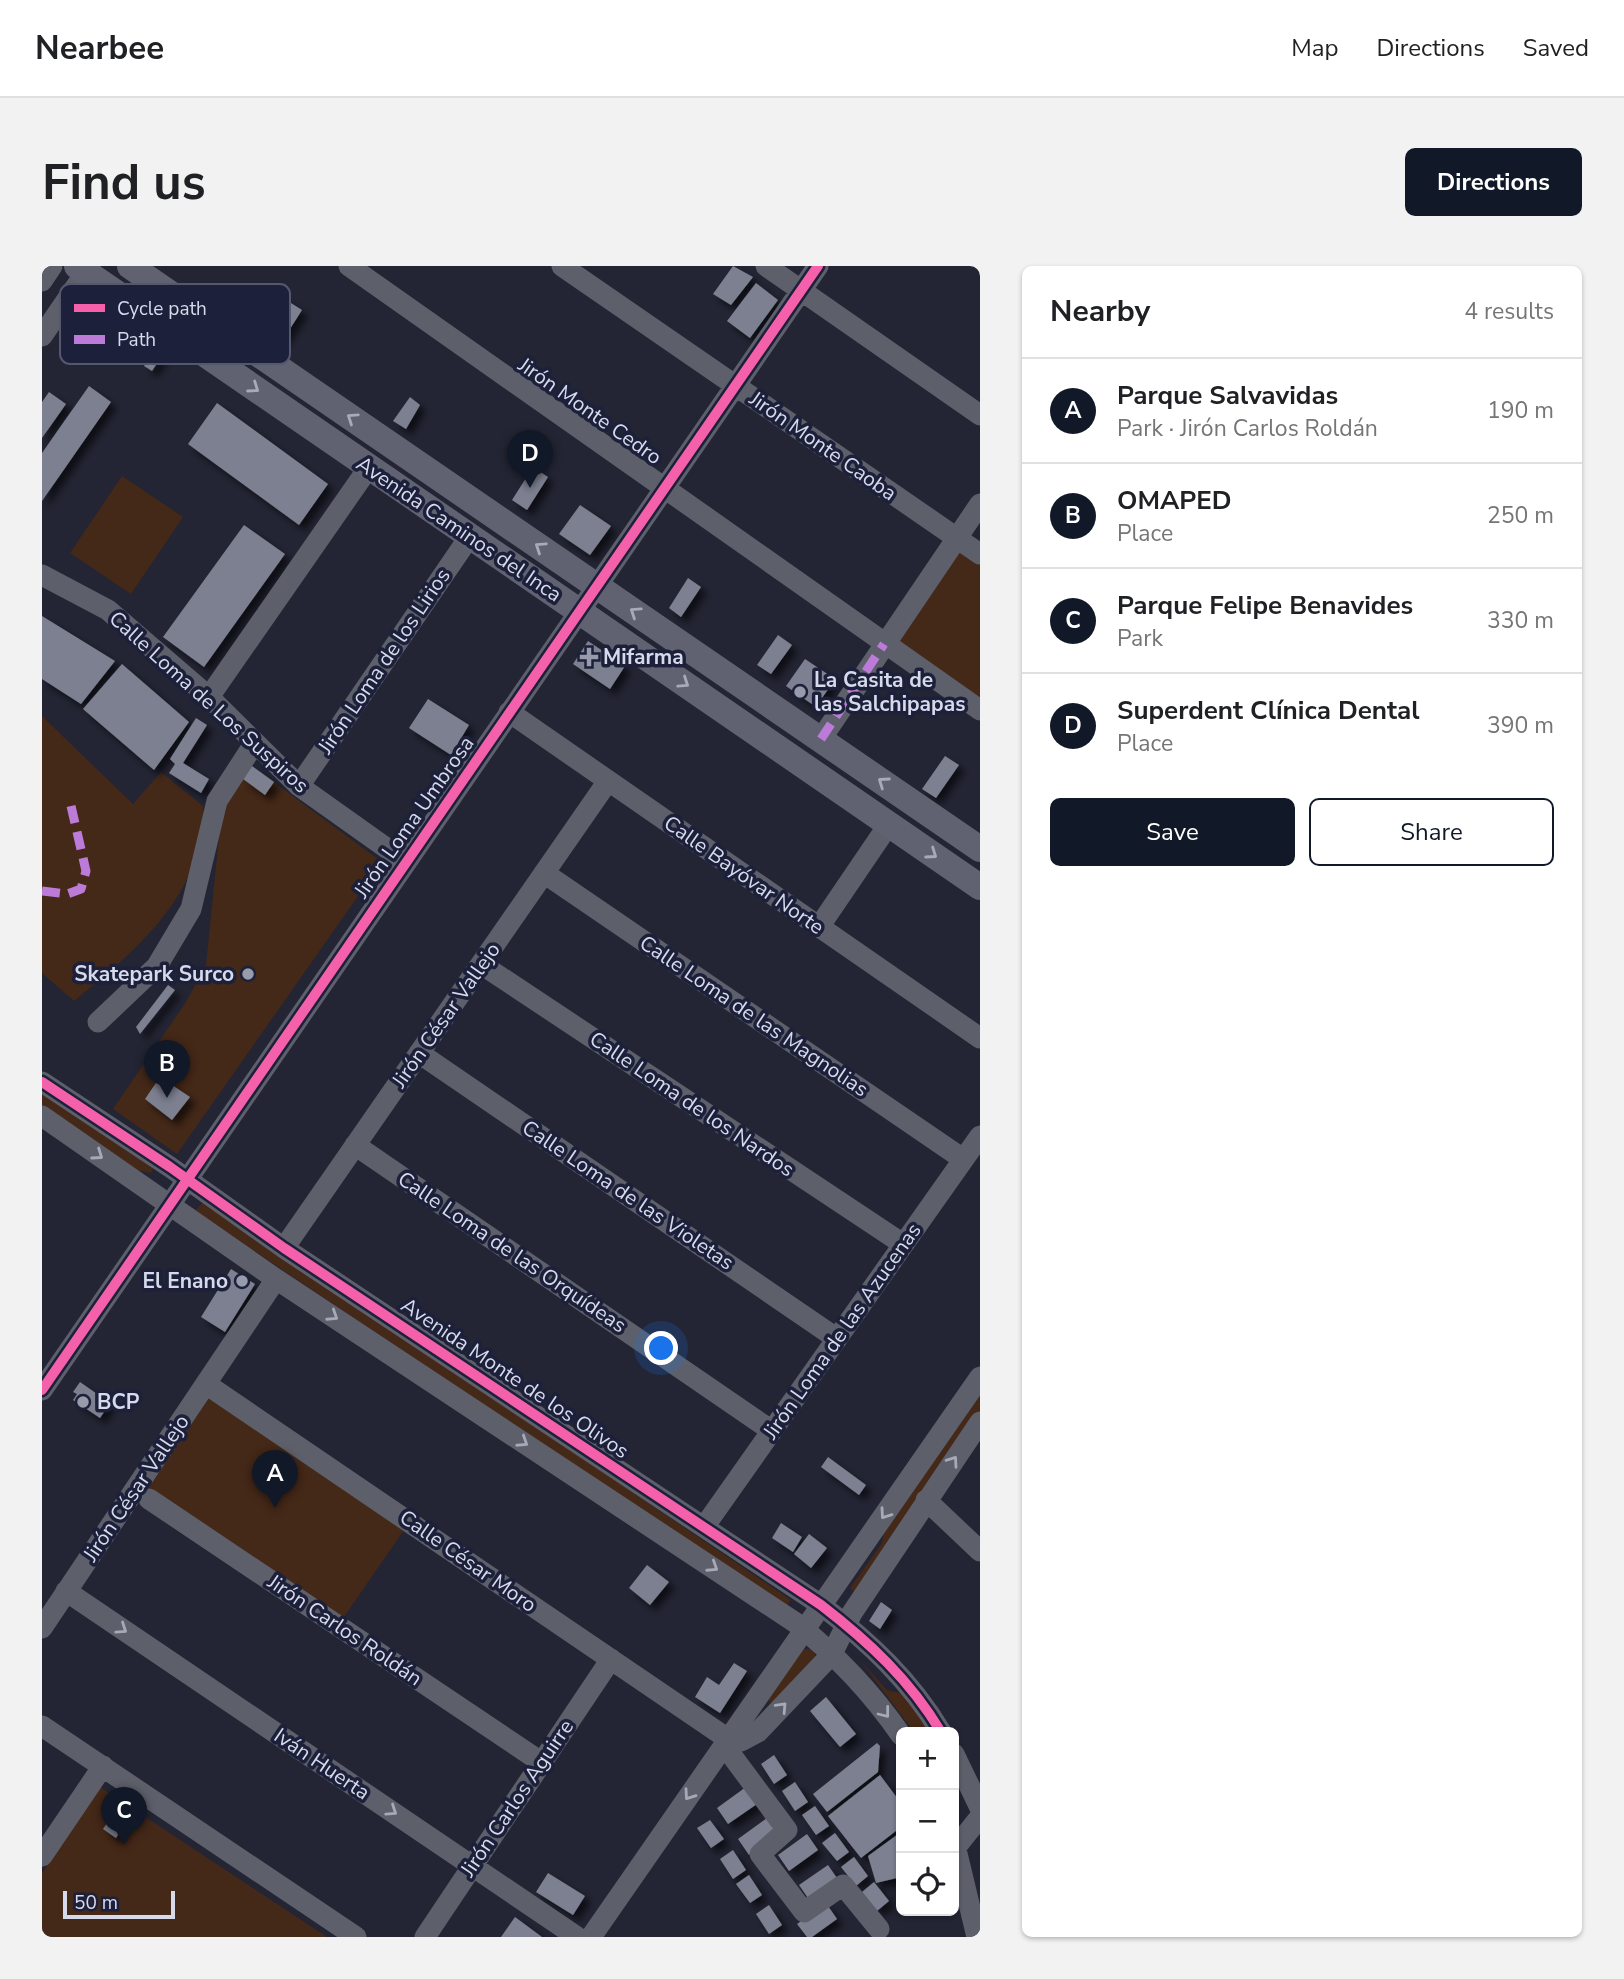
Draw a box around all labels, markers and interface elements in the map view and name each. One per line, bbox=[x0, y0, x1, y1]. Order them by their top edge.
text: Nearbee bbox=[35, 26, 164, 71]
text: Map bbox=[1291, 32, 1338, 64]
text: Directions bbox=[1376, 32, 1485, 64]
text: Saved bbox=[1523, 32, 1589, 64]
button: Directions bbox=[1405, 148, 1582, 216]
text: Find us bbox=[42, 149, 206, 216]
legend bbox=[60, 284, 290, 364]
text: Nearby bbox=[1050, 291, 1150, 332]
text: Cycle path bbox=[117, 296, 207, 322]
text: 4 results bbox=[1464, 296, 1554, 327]
text: Path bbox=[117, 327, 156, 353]
street label: Jirón Monte Cedro bbox=[512, 350, 667, 471]
text: Parque Salvavidas bbox=[1117, 378, 1338, 413]
one-way arrow bbox=[246, 380, 259, 392]
street label: Jirón Monte Caoba bbox=[743, 384, 902, 507]
text: A bbox=[1064, 395, 1082, 426]
text: 190 m bbox=[1487, 395, 1554, 426]
text: Park · Jirón Carlos Roldán bbox=[1117, 413, 1378, 444]
one-way arrow bbox=[347, 414, 360, 426]
pin: D bbox=[507, 430, 553, 488]
street label: Avenida Caminos del Inca bbox=[351, 450, 567, 608]
text: OMAPED bbox=[1117, 483, 1232, 518]
text: B bbox=[1065, 500, 1081, 531]
text: 250 m bbox=[1487, 500, 1554, 531]
text: Place bbox=[1117, 518, 1173, 549]
one-way arrow bbox=[535, 543, 548, 555]
street label: Jirón Loma de los Lirios bbox=[311, 563, 457, 760]
text: Parque Felipe Benavides bbox=[1117, 588, 1413, 623]
street label: Calle Loma de Los Suspiros bbox=[103, 605, 315, 799]
text: C bbox=[1065, 605, 1081, 636]
text: 330 m bbox=[1487, 605, 1554, 636]
one-way arrow bbox=[630, 608, 643, 620]
text: Park bbox=[1117, 623, 1163, 654]
place label: Mifarma bbox=[603, 643, 684, 671]
marker: Mifarma bbox=[581, 649, 597, 665]
place label: La Casita de las Salchipapas bbox=[814, 666, 965, 718]
one-way arrow bbox=[676, 675, 689, 687]
marker: La Casita de las Salchipapas bbox=[792, 684, 808, 700]
text: Superdent Clínica Dental bbox=[1117, 693, 1420, 728]
text: D bbox=[1064, 710, 1082, 741]
text: 390 m bbox=[1487, 710, 1554, 741]
text: Place bbox=[1117, 728, 1173, 759]
street label: Jirón Loma Umbrosa bbox=[347, 731, 480, 904]
one-way arrow bbox=[878, 777, 891, 790]
button: Save bbox=[1050, 798, 1295, 866]
button: Share bbox=[1309, 798, 1554, 866]
street label: Calle Bayóvar Norte bbox=[658, 809, 830, 941]
one-way arrow bbox=[924, 846, 937, 858]
street label: Calle Loma de las Magnolias bbox=[634, 929, 874, 1103]
street label: Jirón César Vallejo bbox=[385, 937, 507, 1094]
place label: Skatepark Surco bbox=[74, 960, 234, 988]
marker: Skatepark Surco bbox=[240, 966, 256, 982]
street label: Calle Loma de los Nardos bbox=[584, 1025, 800, 1183]
pin: B bbox=[144, 1040, 190, 1098]
street label: Calle Loma de las Violetas bbox=[517, 1114, 739, 1276]
one-way arrow bbox=[90, 1146, 103, 1159]
street label: Calle Loma de las Orquídeas bbox=[392, 1165, 632, 1339]
street label: Jirón Loma de las Azucenas bbox=[756, 1217, 927, 1445]
place label: El Enano bbox=[142, 1267, 228, 1295]
marker: El Enano bbox=[234, 1273, 250, 1289]
street label: Avenida Monte de los Olivos bbox=[396, 1291, 634, 1465]
one-way arrow bbox=[325, 1308, 338, 1321]
your location bbox=[644, 1331, 678, 1365]
place label: BCP bbox=[97, 1388, 140, 1416]
marker: BCP bbox=[75, 1394, 91, 1410]
street label: Jirón César Vallejo bbox=[76, 1409, 196, 1568]
one-way arrow bbox=[515, 1434, 528, 1446]
pin: A bbox=[252, 1450, 298, 1508]
one-way arrow bbox=[945, 1456, 957, 1469]
street label: Calle César Moro bbox=[394, 1503, 542, 1619]
one-way arrow bbox=[881, 1506, 893, 1519]
one-way arrow bbox=[705, 1559, 718, 1572]
street label: Jirón Carlos Roldán bbox=[261, 1567, 428, 1692]
one-way arrow bbox=[115, 1621, 128, 1634]
one-way arrow bbox=[774, 1702, 787, 1715]
one-way arrow bbox=[877, 1706, 890, 1718]
street label: Jirón Carlos Aguirre bbox=[453, 1714, 580, 1883]
street label: Iván Huerta bbox=[269, 1722, 375, 1806]
map controls bbox=[896, 1727, 959, 1916]
button: + bbox=[896, 1727, 959, 1790]
pin: C bbox=[101, 1787, 147, 1845]
one-way arrow bbox=[684, 1788, 697, 1801]
button: − bbox=[896, 1790, 959, 1853]
one-way arrow bbox=[385, 1803, 398, 1816]
button: locate bbox=[896, 1853, 959, 1916]
scale bar bbox=[63, 1888, 175, 1920]
text: 50 m bbox=[74, 1890, 118, 1916]

